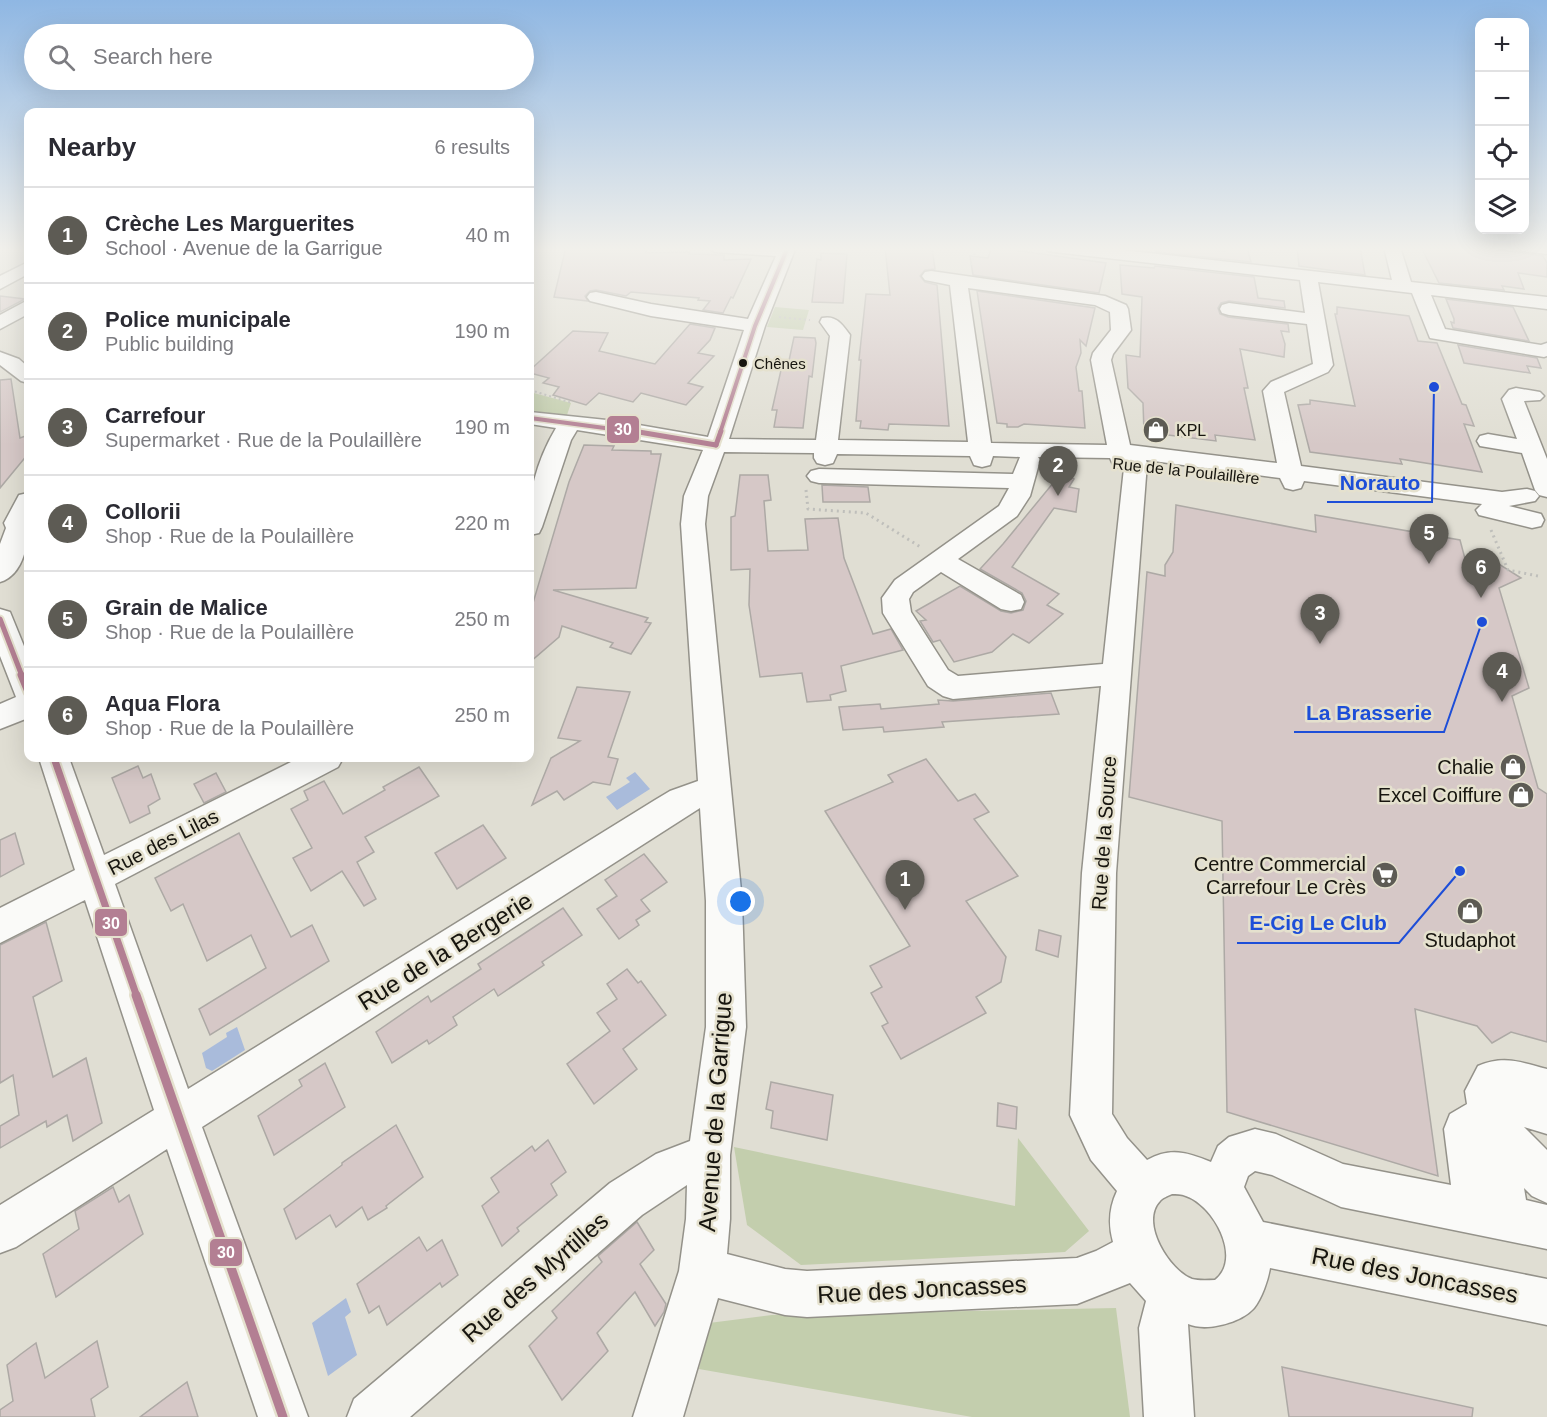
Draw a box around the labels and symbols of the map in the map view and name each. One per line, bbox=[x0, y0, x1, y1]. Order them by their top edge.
place label: Chênes bbox=[754, 355, 806, 372]
marker: Chênes bbox=[737, 357, 749, 369]
line badge: 30 bbox=[606, 415, 640, 444]
shop icon: KPL bbox=[1141, 415, 1171, 445]
text: 30 bbox=[614, 421, 632, 438]
place label: KPL bbox=[1176, 422, 1206, 439]
pin: 2 bbox=[1038, 446, 1078, 496]
street label: Rue de la Poulaillère bbox=[1112, 455, 1260, 487]
callout: Norauto bbox=[1327, 463, 1432, 502]
text: Norauto bbox=[1340, 471, 1420, 494]
pin: 5 bbox=[1410, 514, 1448, 564]
pin: 6 bbox=[1462, 548, 1500, 598]
pin: 3 bbox=[1300, 594, 1340, 644]
pin: 4 bbox=[1482, 652, 1522, 702]
callout: La Brasserie bbox=[1294, 693, 1444, 732]
text: La Brasserie bbox=[1306, 701, 1432, 724]
shop icon: Chalie bbox=[1498, 752, 1528, 782]
street label: Rue de la Source bbox=[1088, 755, 1120, 911]
place label: Chalie bbox=[1437, 756, 1494, 778]
shop icon: Excel Coiffure bbox=[1506, 780, 1536, 810]
place label: Excel Coiffure bbox=[1378, 784, 1502, 806]
street label: Rue des Lilas bbox=[104, 805, 222, 879]
place label: Centre Commercial Carrefour Le Crès bbox=[1194, 853, 1366, 898]
pin: 1 bbox=[886, 860, 924, 910]
supermarket icon: Centre Commercial Carrefour Le Crès bbox=[1370, 860, 1400, 890]
street label: Rue de la Bergerie bbox=[353, 887, 537, 1015]
your location bbox=[726, 887, 755, 916]
shop icon: Studaphot bbox=[1455, 896, 1485, 926]
callout: E-Cig Le Club bbox=[1237, 904, 1399, 943]
line badge: 30 bbox=[94, 908, 128, 937]
text: E-Cig Le Club bbox=[1249, 911, 1387, 934]
text: 30 bbox=[102, 915, 120, 932]
place label: Studaphot bbox=[1424, 929, 1516, 951]
street label: Avenue de la Garrigue bbox=[693, 991, 737, 1233]
street label: Rue des Myrtilles bbox=[457, 1206, 613, 1348]
line badge: 30 bbox=[209, 1238, 243, 1267]
street label: Rue des Joncasses bbox=[1310, 1242, 1520, 1308]
text: 30 bbox=[217, 1244, 235, 1261]
street label: Rue des Joncasses bbox=[817, 1270, 1027, 1308]

